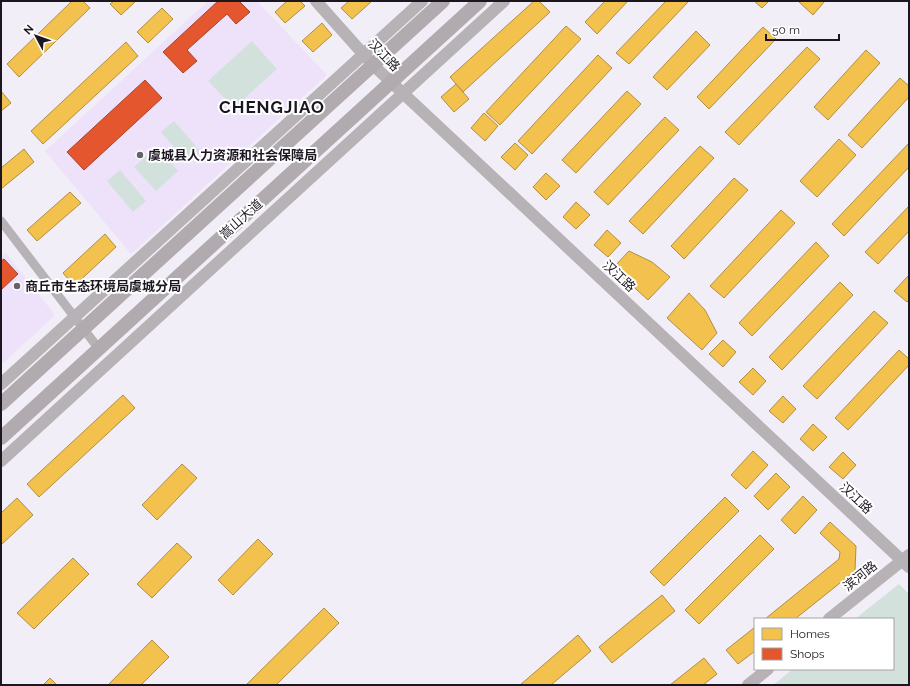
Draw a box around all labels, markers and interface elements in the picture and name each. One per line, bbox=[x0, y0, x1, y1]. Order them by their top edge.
north arrow bbox=[16, 16, 56, 56]
scale bar bbox=[766, 16, 839, 42]
text: N bbox=[21, 22, 36, 37]
text: 50 m bbox=[772, 23, 800, 37]
street label: 汉江路 bbox=[365, 36, 403, 74]
district label: CHENGJIAO bbox=[219, 97, 325, 117]
place label: 虞城县人力资源和社会保障局 bbox=[148, 148, 317, 163]
marker: 虞城县人力资源和社会保障局 bbox=[135, 150, 145, 160]
street label: 嵩山大道 bbox=[217, 196, 265, 242]
street label: 汉江路 bbox=[600, 257, 638, 295]
place label: 商丘市生态环境局虞城分局 bbox=[25, 279, 181, 294]
marker: 商丘市生态环境局虞城分局 bbox=[12, 281, 22, 291]
street label: 汉江路 bbox=[837, 479, 875, 517]
street label: 滨河路 bbox=[840, 558, 880, 594]
legend bbox=[754, 618, 894, 670]
text: Homes bbox=[790, 627, 830, 641]
text: Shops bbox=[790, 647, 825, 661]

